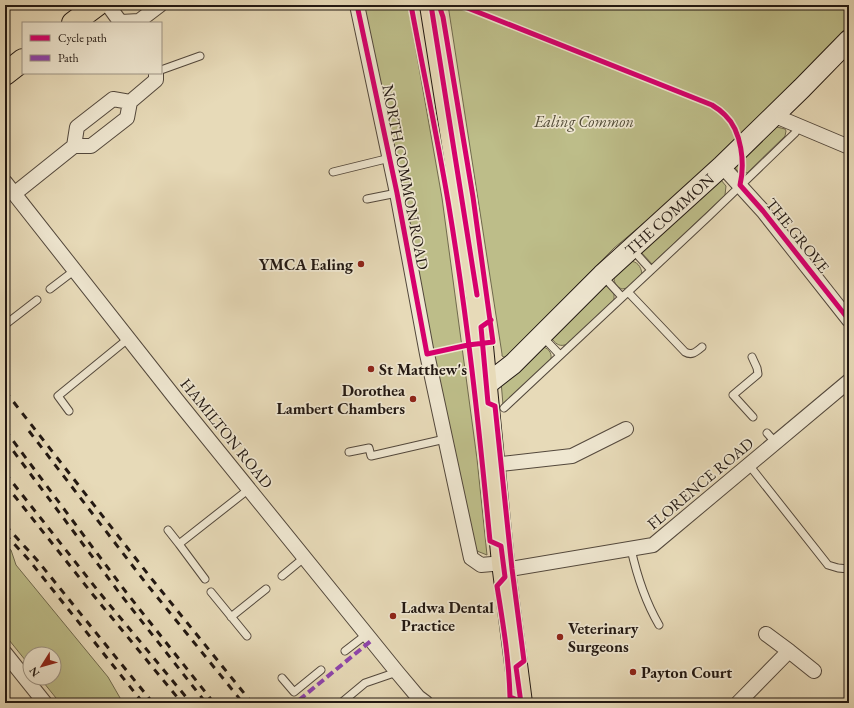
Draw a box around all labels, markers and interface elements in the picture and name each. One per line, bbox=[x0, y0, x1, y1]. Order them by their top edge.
legend bbox=[22, 22, 162, 74]
text: Cycle path bbox=[58, 30, 107, 46]
text: Path bbox=[58, 50, 79, 66]
street label: NORTH COMMON ROAD bbox=[377, 83, 434, 272]
park label: Ealing Common bbox=[533, 111, 634, 132]
street label: THE COMMON bbox=[620, 168, 719, 260]
street label: THE GROVE bbox=[761, 194, 834, 277]
place label: YMCA Ealing bbox=[259, 254, 354, 275]
marker: YMCA Ealing bbox=[356, 259, 366, 269]
place label: St Matthew's bbox=[379, 359, 467, 380]
marker: St Matthew's bbox=[366, 364, 376, 374]
street label: HAMILTON ROAD bbox=[176, 374, 278, 493]
place label: Dorothea Lambert Chambers bbox=[276, 380, 406, 419]
marker: Dorothea Lambert Chambers bbox=[408, 394, 418, 404]
street label: FLORENCE ROAD bbox=[643, 433, 758, 534]
place label: Ladwa Dental Practice bbox=[401, 597, 494, 636]
marker: Ladwa Dental Practice bbox=[388, 611, 398, 621]
place label: Veterinary Surgeons bbox=[568, 618, 639, 657]
marker: Veterinary Surgeons bbox=[555, 632, 565, 642]
north arrow bbox=[22, 646, 62, 686]
place label: Payton Court bbox=[641, 662, 732, 683]
text: N bbox=[26, 664, 42, 680]
marker: Payton Court bbox=[628, 667, 638, 677]

